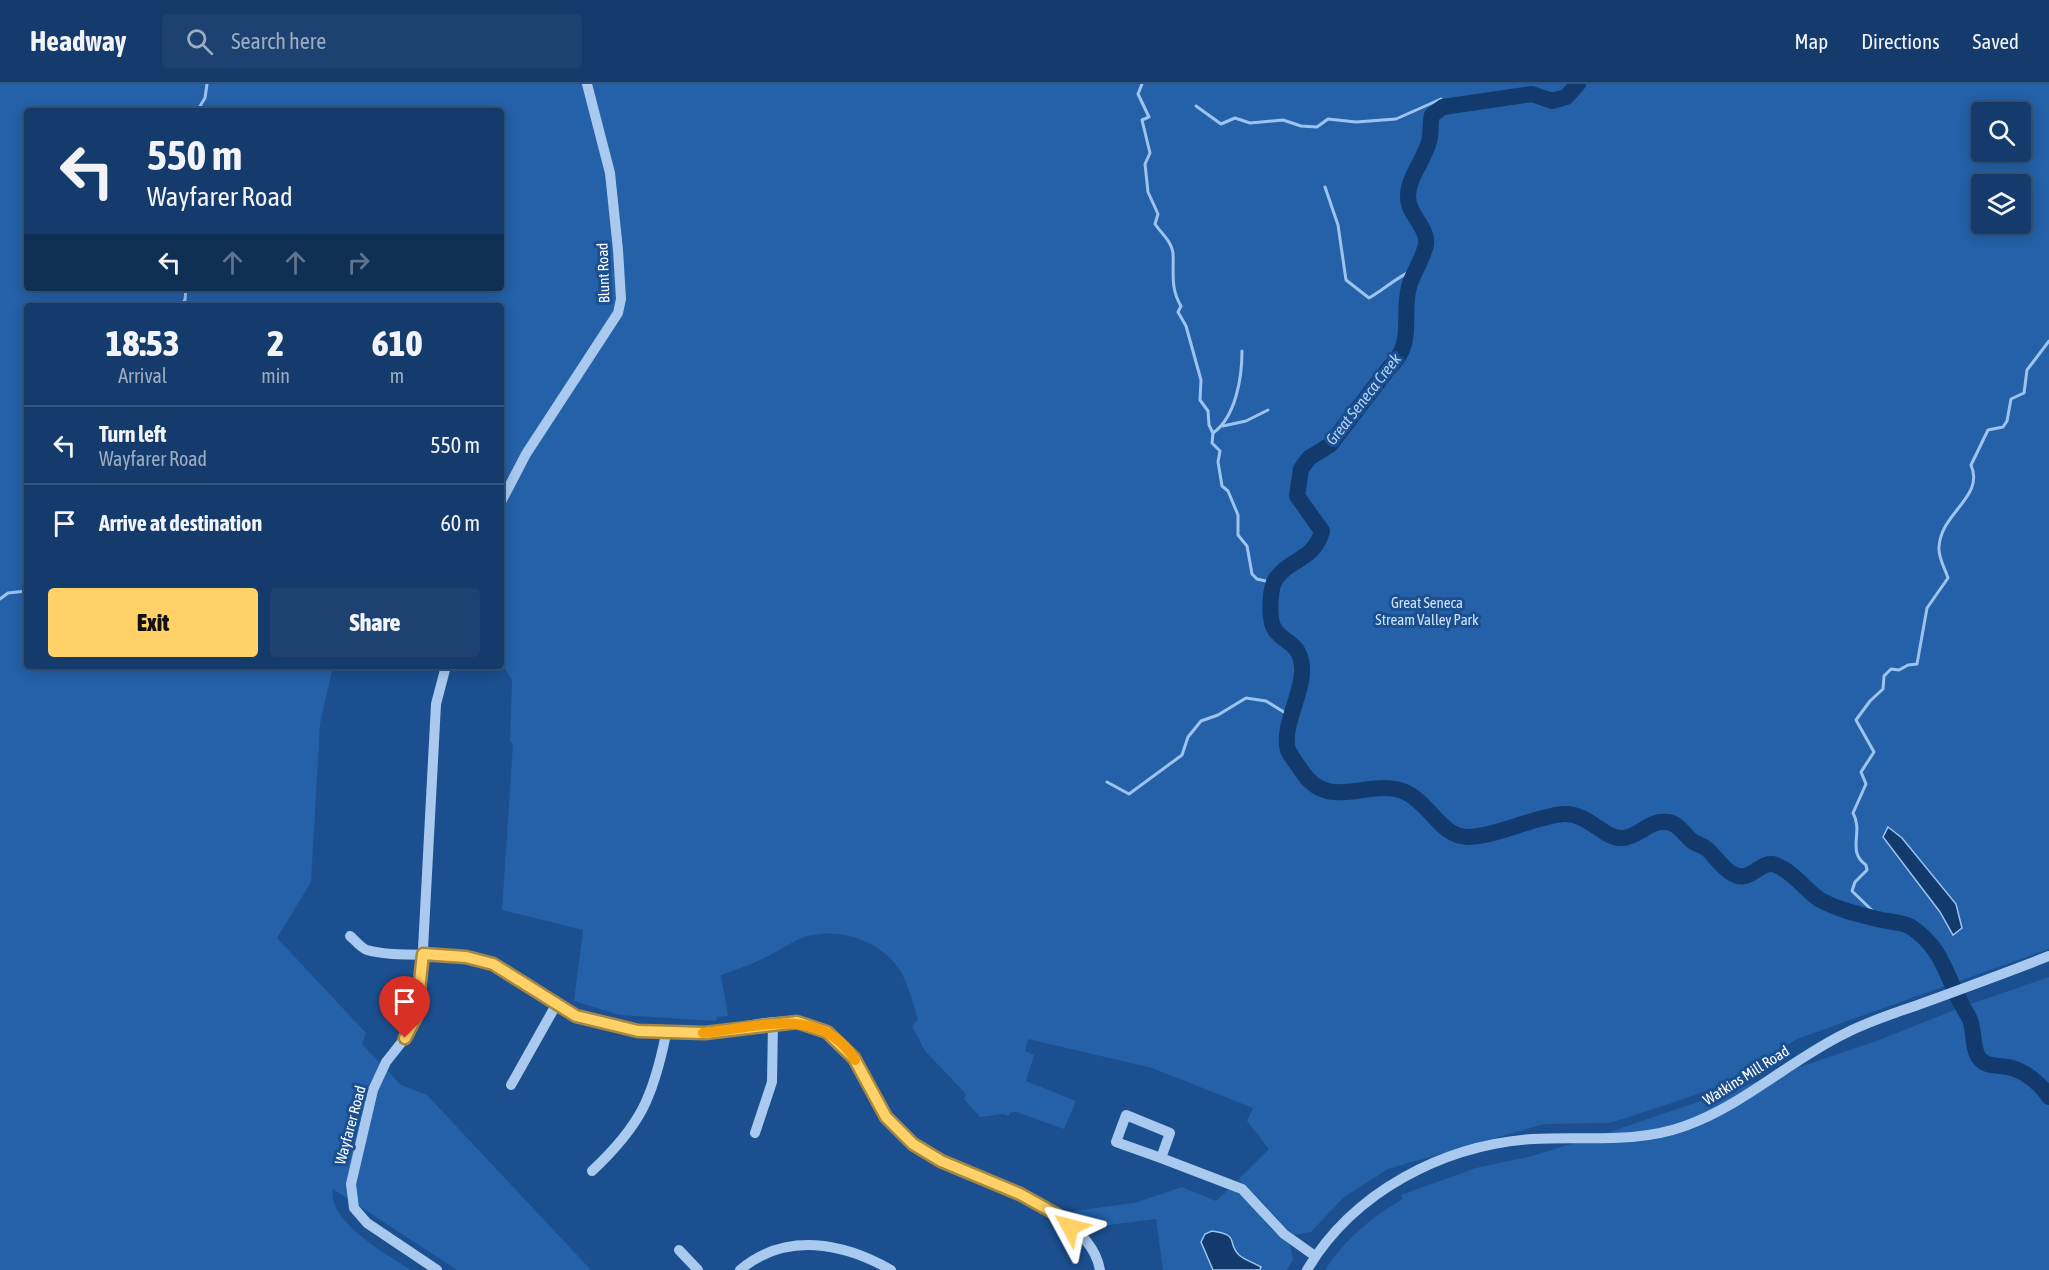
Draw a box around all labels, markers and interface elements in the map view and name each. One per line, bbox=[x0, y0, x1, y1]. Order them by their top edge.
search box bbox=[162, 14, 582, 68]
text: Headway bbox=[30, 25, 126, 57]
icon: search bbox=[183, 25, 216, 58]
text: Search here bbox=[231, 28, 326, 54]
text: Map bbox=[1794, 29, 1828, 53]
text: Directions bbox=[1861, 29, 1940, 53]
text: Saved bbox=[1973, 29, 2019, 53]
map controls bbox=[1971, 102, 2031, 234]
button: search bbox=[1971, 102, 2031, 162]
text: 550 m bbox=[147, 131, 242, 179]
icon: left bbox=[48, 132, 126, 210]
button: layers bbox=[1971, 174, 2031, 234]
text: Wayfarer Road bbox=[147, 181, 293, 212]
street label: Blunt Road bbox=[593, 242, 613, 304]
icon: left bbox=[153, 246, 186, 279]
icon: ahead bbox=[216, 246, 249, 279]
icon: ahead bbox=[279, 246, 312, 279]
icon: right bbox=[342, 246, 375, 279]
text: 18:53 bbox=[106, 322, 180, 364]
text: 2 bbox=[267, 322, 284, 364]
text: 610 bbox=[372, 322, 422, 364]
water label: Great Seneca Creek bbox=[1322, 349, 1405, 448]
text: Arrival bbox=[118, 364, 167, 387]
text: min bbox=[261, 364, 290, 387]
text: m bbox=[390, 364, 404, 387]
text: Turn left bbox=[99, 421, 166, 447]
icon: left bbox=[48, 429, 81, 462]
text: 550 m bbox=[430, 432, 480, 458]
text: Wayfarer Road bbox=[99, 447, 207, 470]
icon: arrive bbox=[48, 507, 81, 540]
text: Arrive at destination bbox=[99, 510, 262, 536]
text: 60 m bbox=[440, 510, 480, 536]
button: Exit bbox=[48, 588, 258, 657]
button: Share bbox=[270, 588, 480, 657]
park label: Great Seneca Stream Valley Park bbox=[1375, 594, 1479, 628]
pin bbox=[379, 976, 430, 1038]
icon: arrive bbox=[388, 985, 421, 1018]
street label: Watkins Mill Road bbox=[1700, 1042, 1792, 1108]
street label: Wayfarer Road bbox=[331, 1084, 369, 1166]
position arrow bbox=[1038, 1195, 1102, 1259]

